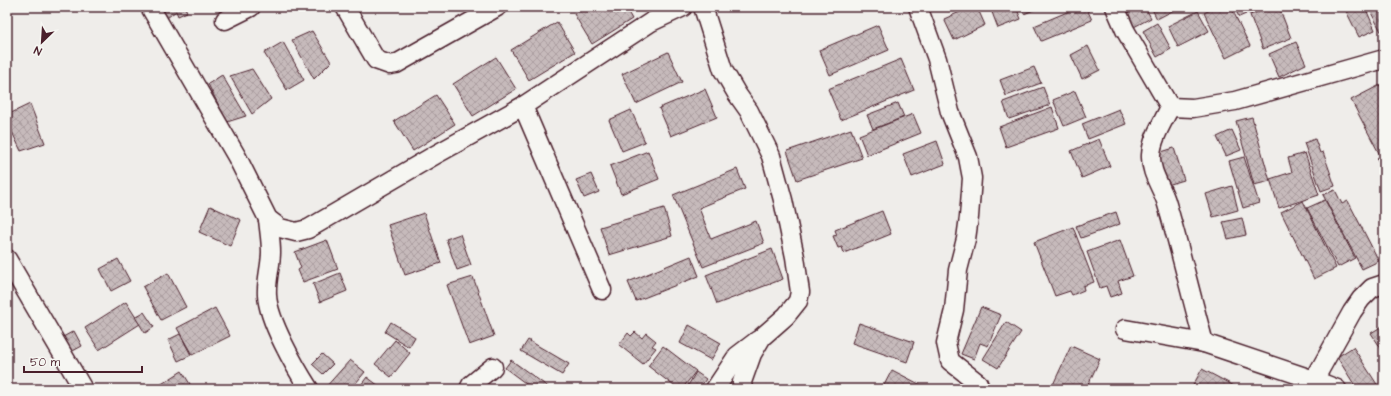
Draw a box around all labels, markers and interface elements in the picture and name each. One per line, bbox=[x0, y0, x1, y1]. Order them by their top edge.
north arrow bbox=[22, 22, 62, 62]
text: N bbox=[32, 42, 44, 59]
scale bar bbox=[24, 348, 142, 374]
text: 50 m bbox=[30, 354, 61, 371]

